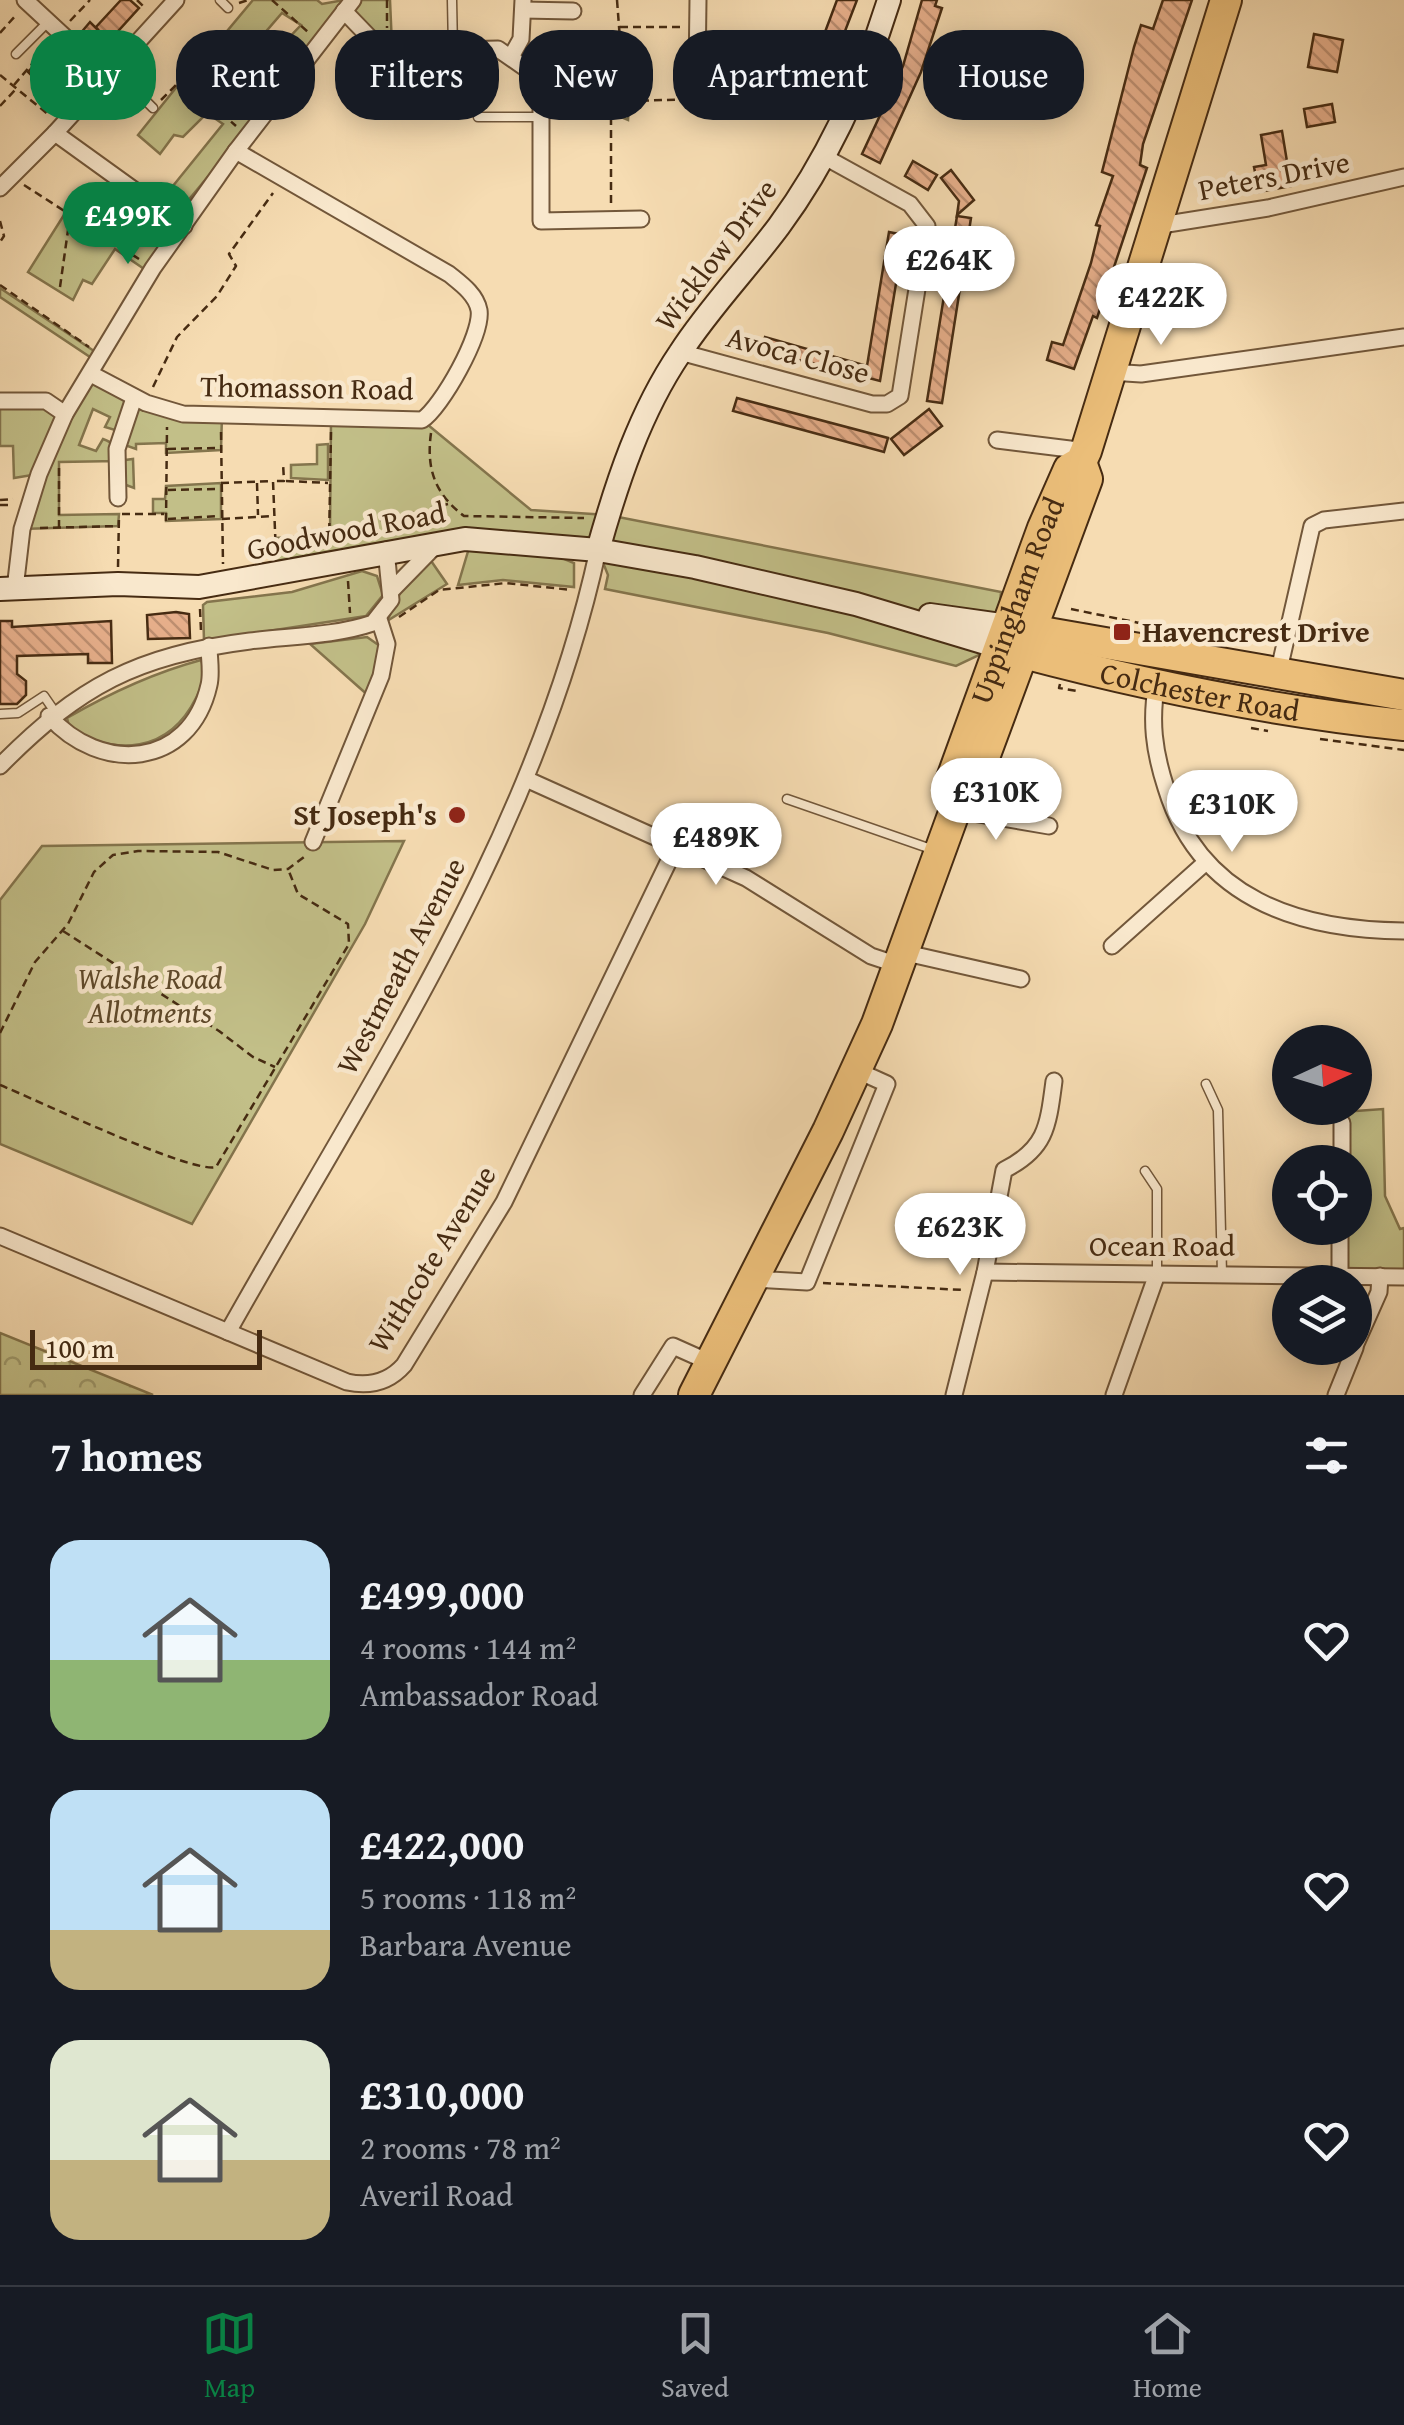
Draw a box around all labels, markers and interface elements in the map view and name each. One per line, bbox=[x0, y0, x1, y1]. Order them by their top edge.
chip: Buy bbox=[30, 30, 156, 120]
chip: Rent bbox=[176, 30, 315, 120]
chip: Filters bbox=[335, 30, 499, 120]
chip: New bbox=[519, 30, 653, 120]
chip: Apartment bbox=[673, 30, 903, 120]
chip: House bbox=[923, 30, 1084, 120]
street label: Peters Drive bbox=[1194, 139, 1353, 211]
street label: Wicklow Drive bbox=[643, 169, 787, 340]
pin: £499K bbox=[58, 182, 198, 267]
text: £499K bbox=[85, 191, 171, 238]
pin: £264K bbox=[879, 226, 1019, 311]
text: £264K bbox=[906, 235, 992, 282]
pin: £422K bbox=[1091, 263, 1231, 348]
text: £422K bbox=[1118, 272, 1204, 319]
street label: Avoca Close bbox=[722, 314, 875, 394]
street label: Thomasson Road bbox=[200, 363, 414, 411]
street label: Goodwood Road bbox=[243, 489, 449, 571]
street label: Uppingham Road bbox=[958, 490, 1075, 710]
place label: Havencrest Drive bbox=[1142, 609, 1370, 653]
marker: Havencrest Drive bbox=[1111, 621, 1133, 643]
street label: Colchester Road bbox=[1096, 650, 1303, 732]
pin: £310K bbox=[926, 758, 1066, 843]
text: £310K bbox=[953, 767, 1039, 814]
pin: £310K bbox=[1162, 770, 1302, 855]
text: £310K bbox=[1189, 779, 1275, 826]
place label: St Joseph's bbox=[293, 792, 437, 836]
pin: £489K bbox=[646, 803, 786, 888]
marker: St Joseph's bbox=[446, 804, 468, 826]
text: £489K bbox=[673, 812, 759, 859]
street label: Westmeath Avenue bbox=[324, 849, 476, 1082]
park label: Walshe Road Allotments bbox=[78, 956, 222, 1034]
north arrow bbox=[1272, 1025, 1372, 1125]
map controls bbox=[1272, 1025, 1372, 1365]
button: locate bbox=[1272, 1145, 1372, 1245]
street label: Withcote Avenue bbox=[356, 1156, 506, 1361]
pin: £623K bbox=[890, 1193, 1030, 1278]
text: £623K bbox=[917, 1202, 1003, 1249]
street label: Ocean Road bbox=[1089, 1223, 1235, 1267]
button: layers bbox=[1272, 1265, 1372, 1365]
scale bar bbox=[30, 1325, 262, 1370]
text: 100 m bbox=[45, 1327, 114, 1368]
text: 7 homes bbox=[50, 1425, 203, 1486]
icon: filters bbox=[1299, 1428, 1354, 1483]
text: £499,000 bbox=[360, 1563, 524, 1624]
icon: home bbox=[130, 1580, 250, 1700]
icon: heart bbox=[1299, 1613, 1354, 1668]
text: 4 rooms · 144 m² bbox=[360, 1624, 576, 1671]
text: Ambassador Road bbox=[360, 1671, 598, 1718]
text: £422,000 bbox=[360, 1813, 524, 1874]
icon: home bbox=[130, 1830, 250, 1950]
icon: heart bbox=[1299, 1863, 1354, 1918]
text: 5 rooms · 118 m² bbox=[360, 1874, 576, 1921]
text: Barbara Avenue bbox=[360, 1921, 572, 1968]
text: £310,000 bbox=[360, 2063, 524, 2124]
icon: home bbox=[130, 2080, 250, 2200]
icon: heart bbox=[1299, 2113, 1354, 2168]
text: 2 rooms · 78 m² bbox=[360, 2124, 561, 2171]
text: Averil Road bbox=[360, 2171, 513, 2218]
tab: Map bbox=[202, 2306, 257, 2407]
tab: Saved bbox=[661, 2306, 729, 2407]
tab: Home bbox=[1133, 2306, 1202, 2407]

